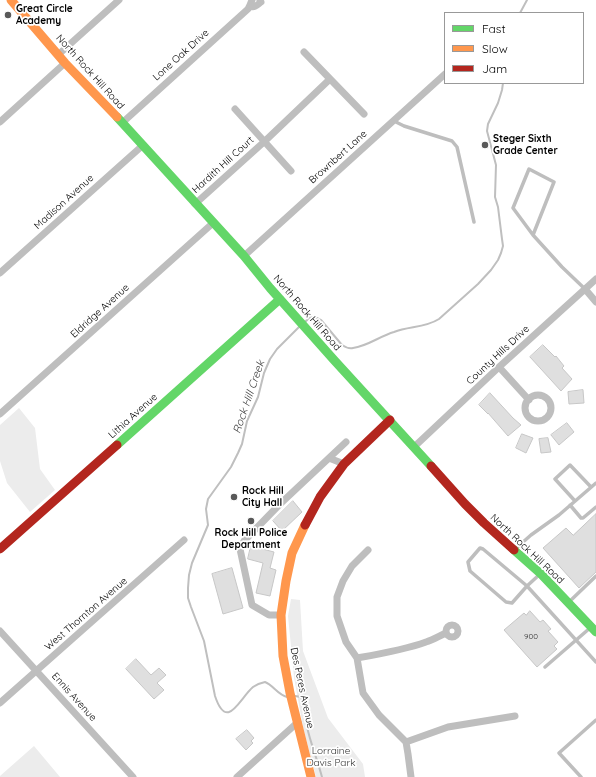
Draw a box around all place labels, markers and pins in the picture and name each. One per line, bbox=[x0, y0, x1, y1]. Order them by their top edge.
place label: Great Circle Academy bbox=[16, 3, 73, 26]
marker: Great Circle Academy bbox=[3, 10, 13, 20]
place label: Steger Sixth Grade Center bbox=[493, 133, 558, 156]
marker: Steger Sixth Grade Center bbox=[480, 140, 490, 150]
place label: Rock Hill City Hall bbox=[242, 485, 284, 508]
marker: Rock Hill City Hall bbox=[229, 492, 239, 502]
marker: Rock Hill Police Department bbox=[246, 516, 256, 526]
place label: Rock Hill Police Department bbox=[215, 527, 287, 550]

